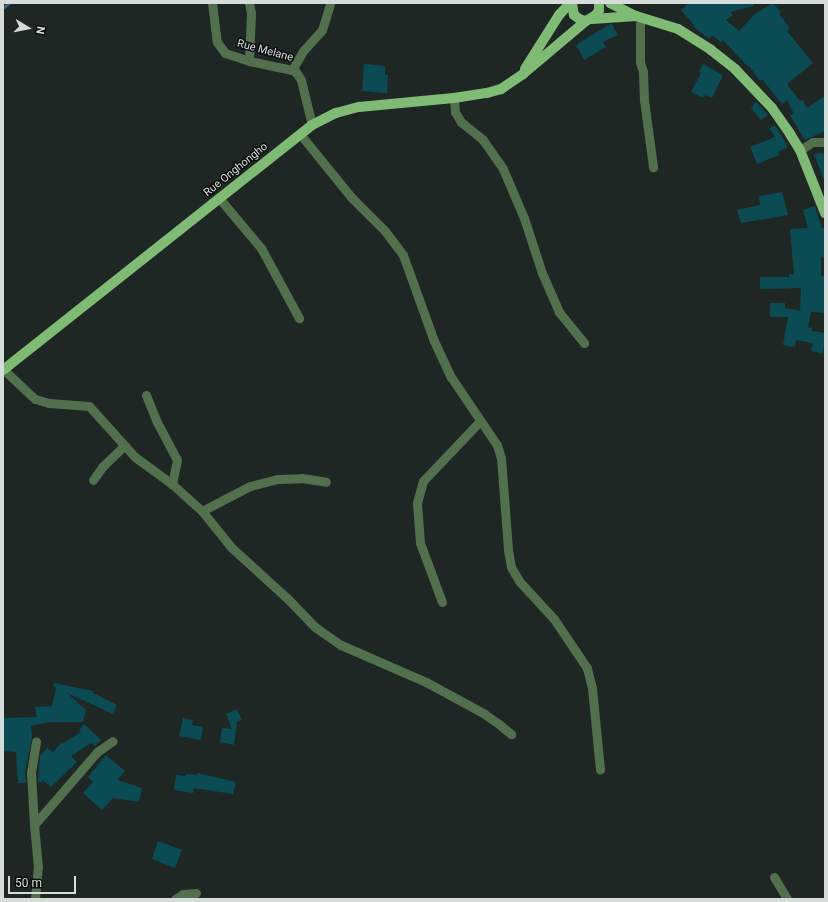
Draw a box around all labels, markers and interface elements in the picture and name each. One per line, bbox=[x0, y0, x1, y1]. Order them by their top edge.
north arrow bbox=[8, 8, 48, 48]
text: N bbox=[33, 25, 47, 35]
street label: Rue Melane bbox=[236, 37, 294, 65]
street label: Rue Onghongho bbox=[201, 140, 271, 200]
scale bar bbox=[10, 868, 78, 894]
text: 50 m bbox=[15, 876, 42, 890]

